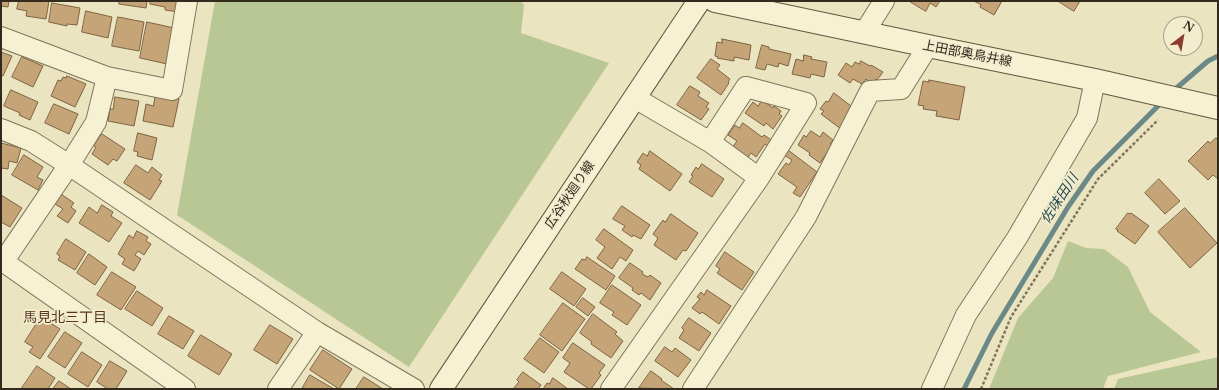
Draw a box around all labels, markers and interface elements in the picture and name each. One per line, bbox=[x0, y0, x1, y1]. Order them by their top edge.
north arrow bbox=[1163, 16, 1203, 56]
text: N bbox=[1181, 18, 1197, 35]
street label: 上田部奥鳥井線 bbox=[921, 38, 1013, 70]
street label: 広谷秋廻り線 bbox=[542, 158, 598, 232]
water label: 佐味田川 bbox=[1038, 171, 1082, 227]
district label: 馬見北三丁目 bbox=[23, 310, 107, 326]

